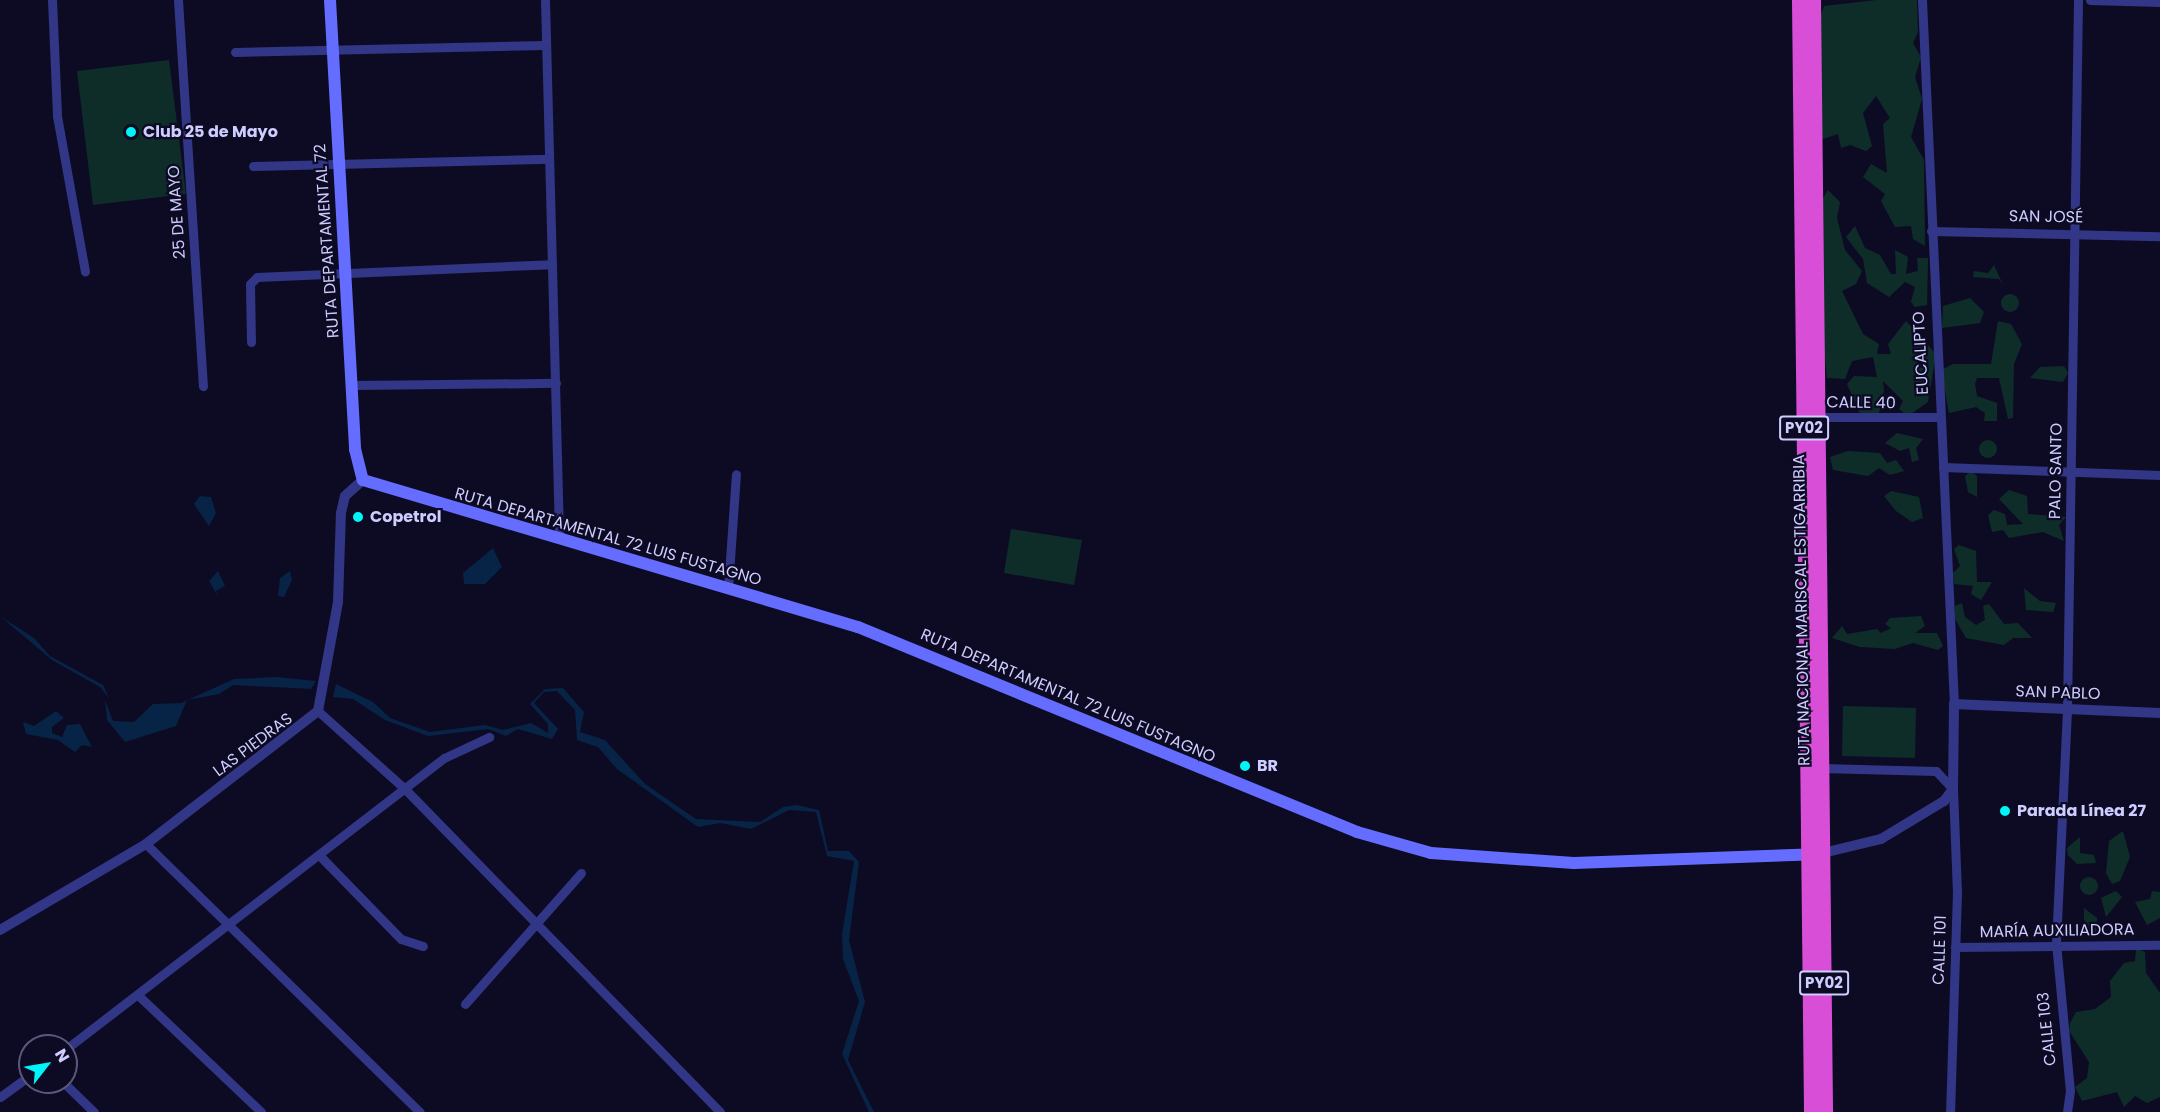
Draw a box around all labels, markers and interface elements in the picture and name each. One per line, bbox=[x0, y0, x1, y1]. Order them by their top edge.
place label: Club 25 de Mayo bbox=[143, 122, 278, 142]
marker: Club 25 de Mayo bbox=[124, 125, 138, 139]
street label: RUTA DEPARTAMENTAL 72 bbox=[311, 143, 343, 339]
street label: 25 DE MAYO bbox=[164, 165, 190, 259]
street label: SAN JOSÉ bbox=[2009, 207, 2083, 227]
street label: EUCALIPTO bbox=[1909, 311, 1933, 395]
street label: CALLE 40 bbox=[1826, 393, 1896, 413]
road number: PY02 bbox=[1778, 416, 1830, 440]
street label: PALO SANTO bbox=[2046, 423, 2066, 519]
street label: RUTA NACIONAL MARISCAL ESTIGARRIBIA bbox=[1790, 454, 1814, 766]
street label: RUTA DEPARTAMENTAL 72 LUIS FUSTAGNO bbox=[452, 484, 764, 590]
place label: Copetrol bbox=[370, 507, 441, 527]
marker: Copetrol bbox=[351, 510, 365, 524]
street label: RUTA DEPARTAMENTAL 72 LUIS FUSTAGNO bbox=[918, 625, 1218, 767]
street label: SAN PABLO bbox=[2015, 682, 2101, 704]
street label: LAS PIEDRAS bbox=[210, 709, 296, 781]
place label: BR bbox=[1257, 756, 1278, 776]
marker: BR bbox=[1238, 759, 1252, 773]
place label: Parada Línea 27 bbox=[2017, 801, 2146, 821]
marker: Parada Línea 27 bbox=[1998, 804, 2012, 818]
street label: CALLE 101 bbox=[1929, 915, 1951, 985]
street label: MARÍA AUXILIADORA bbox=[1979, 920, 2135, 942]
road number: PY02 bbox=[1798, 971, 1850, 995]
street label: CALLE 103 bbox=[2034, 991, 2060, 1067]
north arrow bbox=[18, 1034, 78, 1094]
text: N bbox=[49, 1044, 75, 1067]

